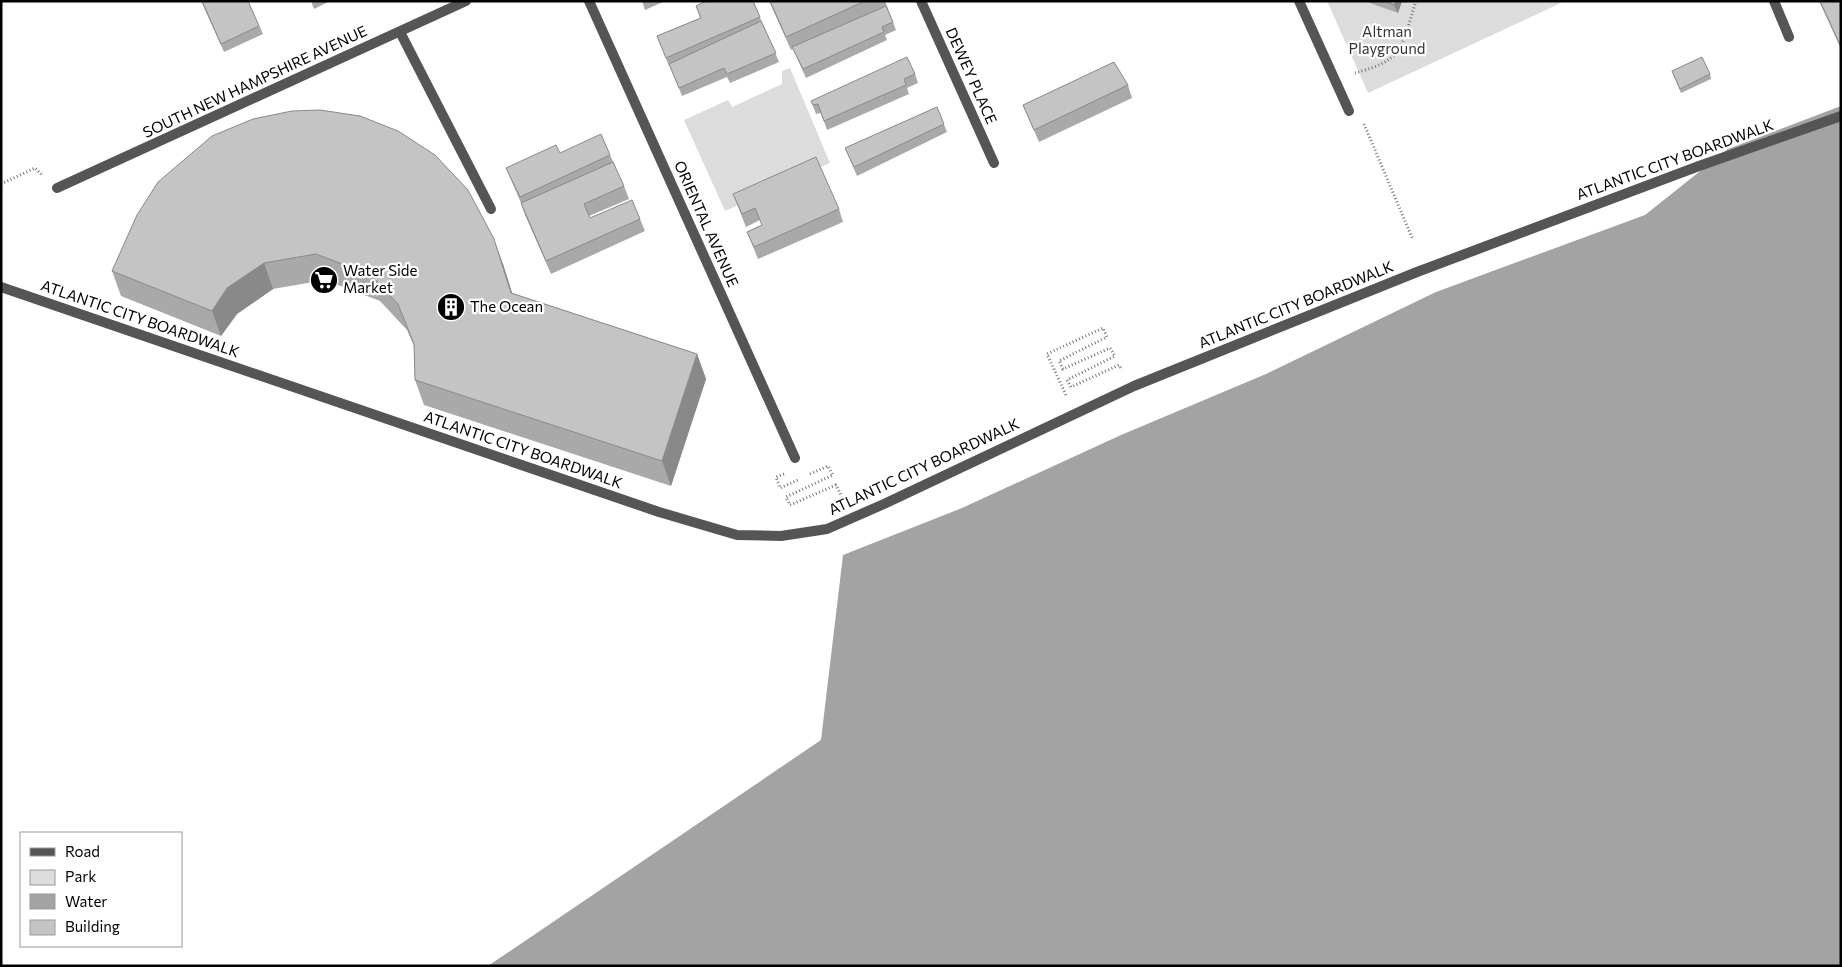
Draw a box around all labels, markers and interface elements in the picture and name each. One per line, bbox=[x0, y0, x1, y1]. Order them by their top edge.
street label: SOUTH NEW HAMPSHIRE AVENUE bbox=[140, 21, 370, 141]
park label: Altman Playground bbox=[1349, 22, 1425, 57]
street label: DEWEY PLACE bbox=[943, 24, 1001, 127]
street label: ATLANTIC CITY BOARDWALK bbox=[1574, 115, 1776, 203]
street label: ORIENTAL AVENUE bbox=[671, 158, 743, 290]
street label: ATLANTIC CITY BOARDWALK bbox=[1196, 257, 1396, 351]
place label: Water Side Market bbox=[343, 261, 417, 296]
supermarket icon: Water Side Market bbox=[309, 265, 339, 295]
street label: ATLANTIC CITY BOARDWALK bbox=[39, 276, 242, 360]
building icon: The Ocean bbox=[436, 292, 466, 322]
place label: The Ocean bbox=[470, 297, 543, 315]
street label: ATLANTIC CITY BOARDWALK bbox=[422, 407, 625, 491]
street label: ATLANTIC CITY BOARDWALK bbox=[825, 414, 1022, 518]
legend bbox=[20, 832, 182, 947]
text: Road bbox=[65, 842, 100, 860]
text: Park bbox=[65, 867, 96, 885]
text: Water bbox=[65, 892, 107, 910]
text: Building bbox=[65, 917, 120, 935]

